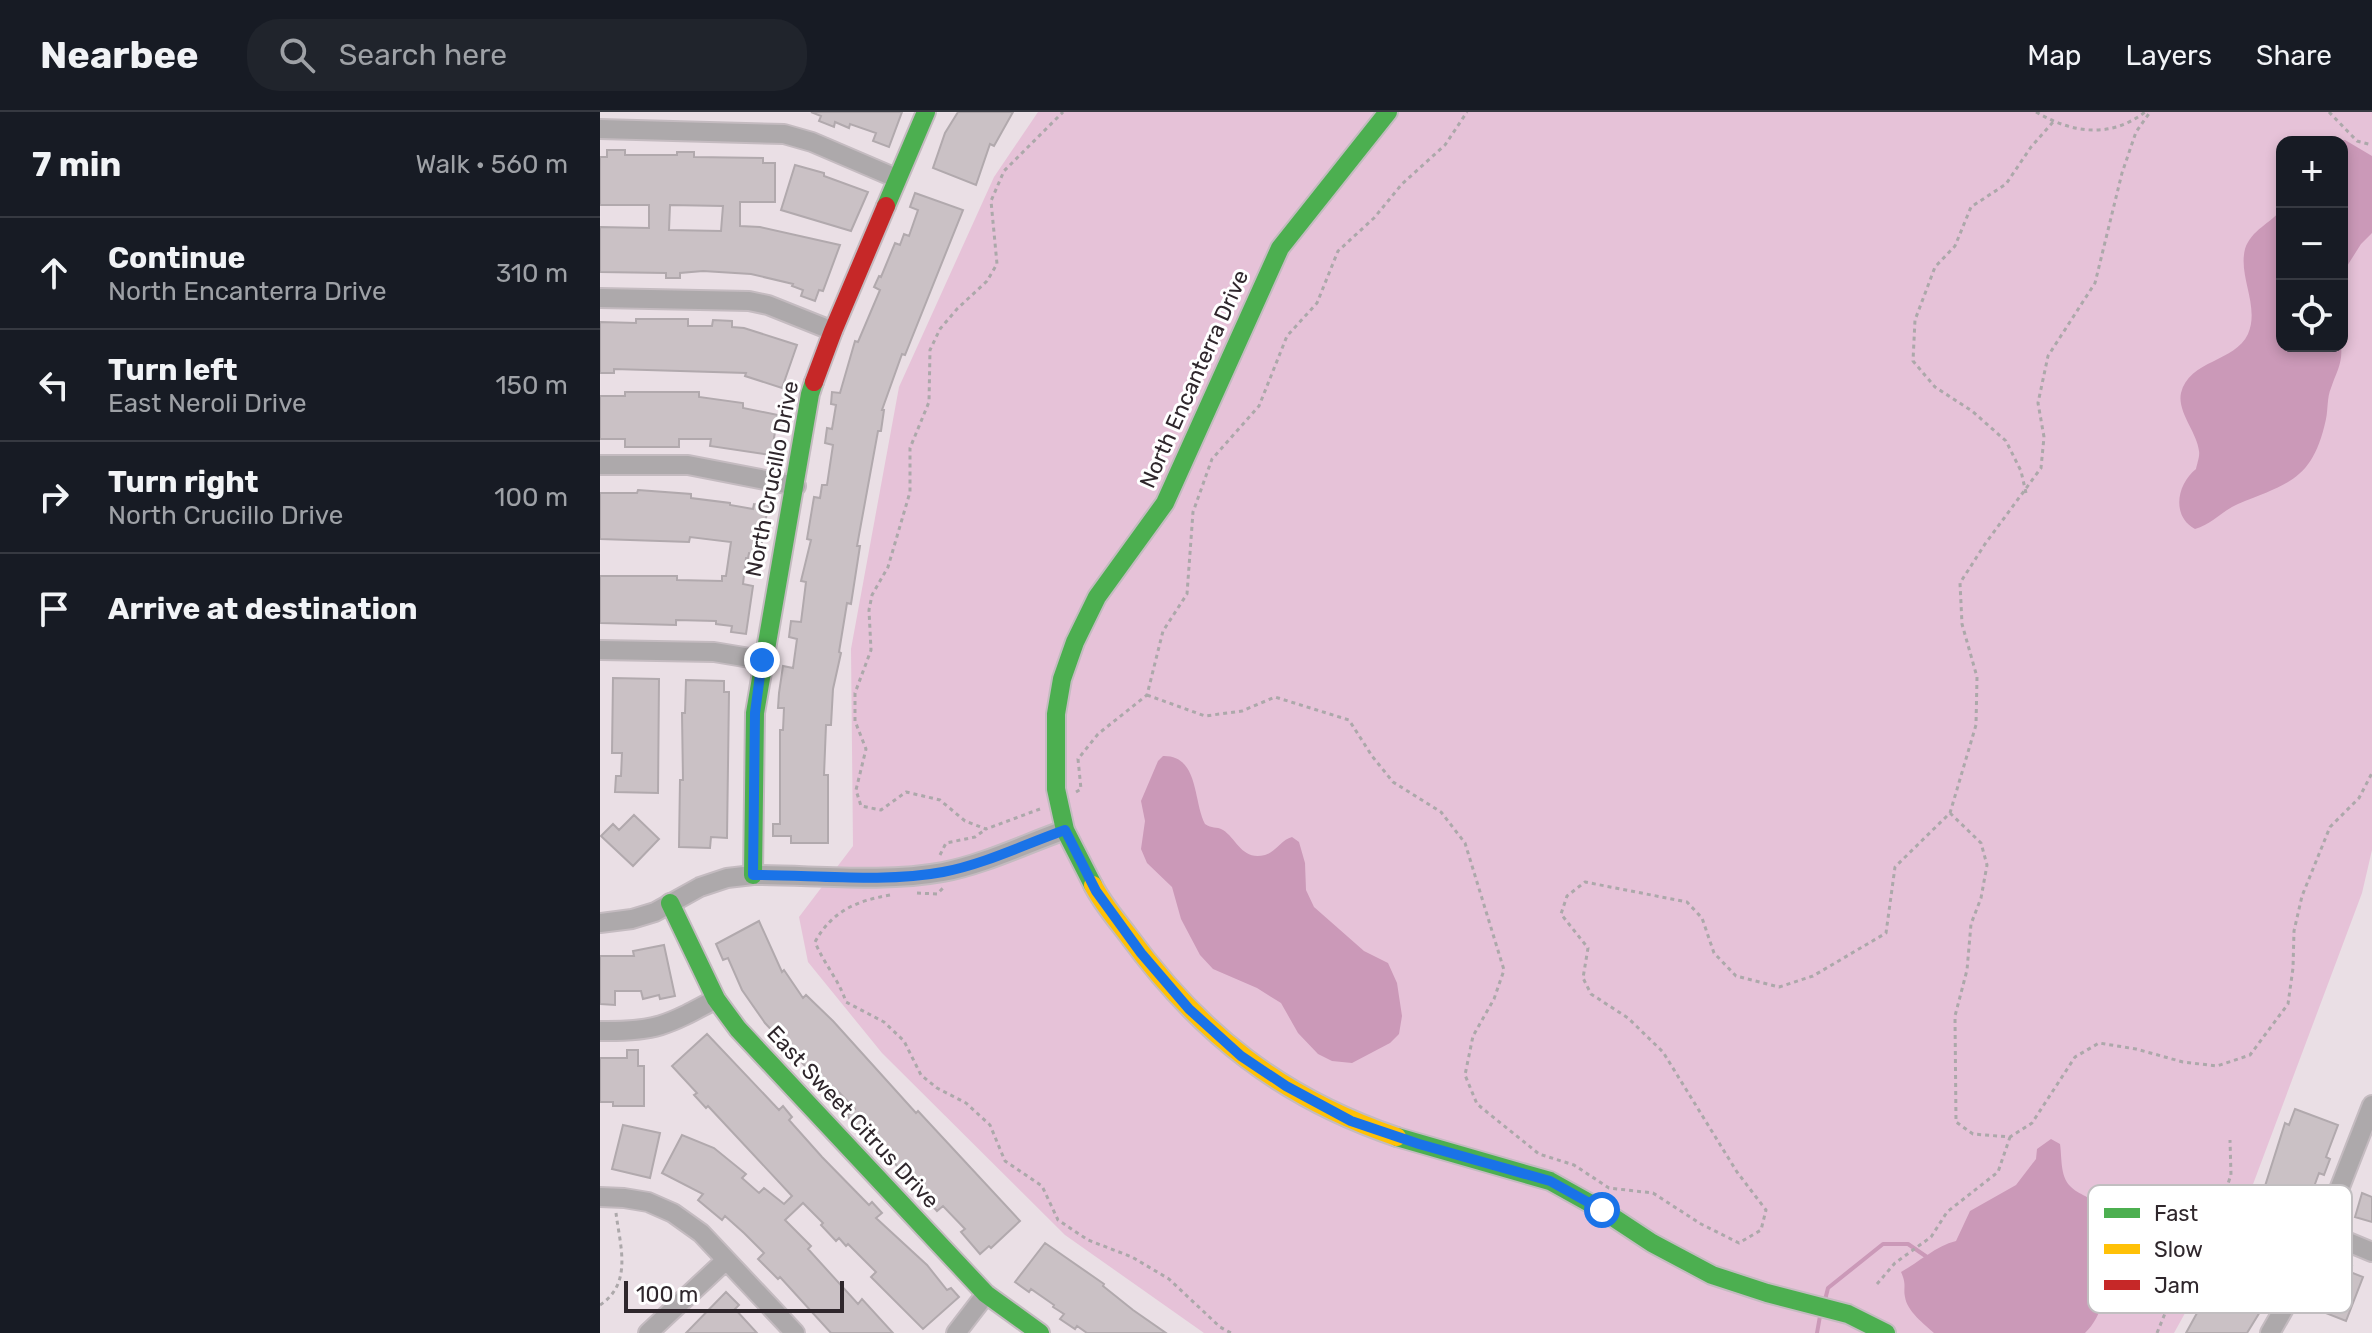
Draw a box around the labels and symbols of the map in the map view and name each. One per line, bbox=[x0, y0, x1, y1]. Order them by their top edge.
street label: North Encanterra Drive bbox=[1134, 266, 1254, 492]
street label: North Crucillo Drive bbox=[740, 379, 804, 579]
route end bbox=[744, 642, 780, 678]
street label: East Sweet Citrus Drive bbox=[761, 1020, 945, 1214]
legend bbox=[2088, 1185, 2352, 1313]
route start bbox=[1584, 1192, 1620, 1228]
text: Fast bbox=[2154, 1200, 2199, 1227]
text: Slow bbox=[2154, 1236, 2203, 1263]
text: Jam bbox=[2154, 1272, 2200, 1299]
scale bar bbox=[624, 1277, 844, 1313]

